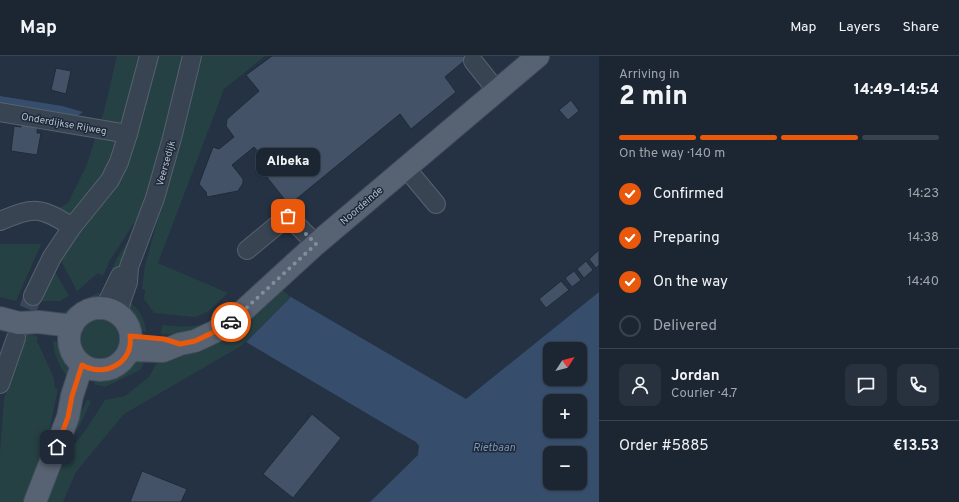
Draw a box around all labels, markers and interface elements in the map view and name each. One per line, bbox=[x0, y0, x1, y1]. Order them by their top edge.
text: Map bbox=[20, 16, 57, 40]
text: Map bbox=[790, 19, 816, 36]
text: Layers bbox=[838, 19, 880, 36]
text: Share bbox=[902, 19, 939, 36]
text: Arriving in bbox=[619, 67, 680, 83]
text: 2 min bbox=[619, 81, 688, 114]
text: 14:49–14:54 bbox=[854, 81, 939, 100]
street label: Onderdijkse Rijweg bbox=[20, 111, 107, 138]
street label: Veersedijk bbox=[154, 139, 179, 188]
text: On the way · 140 m bbox=[619, 146, 725, 162]
callout: Albeka bbox=[256, 148, 320, 176]
text: Albeka bbox=[267, 154, 309, 170]
icon: check bbox=[619, 183, 641, 205]
street label: Noordeinde bbox=[338, 184, 386, 228]
text: Confirmed bbox=[653, 185, 724, 204]
text: 14:23 bbox=[908, 186, 939, 202]
pin bbox=[271, 199, 305, 233]
icon: bag bbox=[277, 205, 299, 227]
icon: check bbox=[619, 227, 641, 249]
text: Preparing bbox=[653, 229, 720, 248]
text: 14:38 bbox=[908, 230, 939, 246]
icon: check bbox=[619, 271, 641, 293]
text: On the way bbox=[653, 273, 728, 292]
text: 14:40 bbox=[907, 274, 939, 290]
courier bbox=[211, 302, 251, 342]
icon: car bbox=[220, 311, 242, 333]
text: Delivered bbox=[653, 317, 717, 336]
north arrow bbox=[543, 342, 587, 386]
map controls bbox=[543, 342, 587, 490]
button: person bbox=[619, 364, 661, 406]
button: chat bbox=[845, 364, 887, 406]
button: phone bbox=[897, 364, 939, 406]
text: Jordan bbox=[671, 367, 720, 386]
text: Courier · 4.7 bbox=[671, 386, 737, 402]
button: + bbox=[543, 394, 587, 438]
pin bbox=[40, 430, 74, 464]
icon: home bbox=[46, 436, 68, 458]
text: Order #5885 bbox=[619, 437, 709, 456]
text: €13.53 bbox=[893, 437, 939, 456]
water label: Rietbaan bbox=[473, 441, 515, 455]
button: − bbox=[543, 446, 587, 490]

